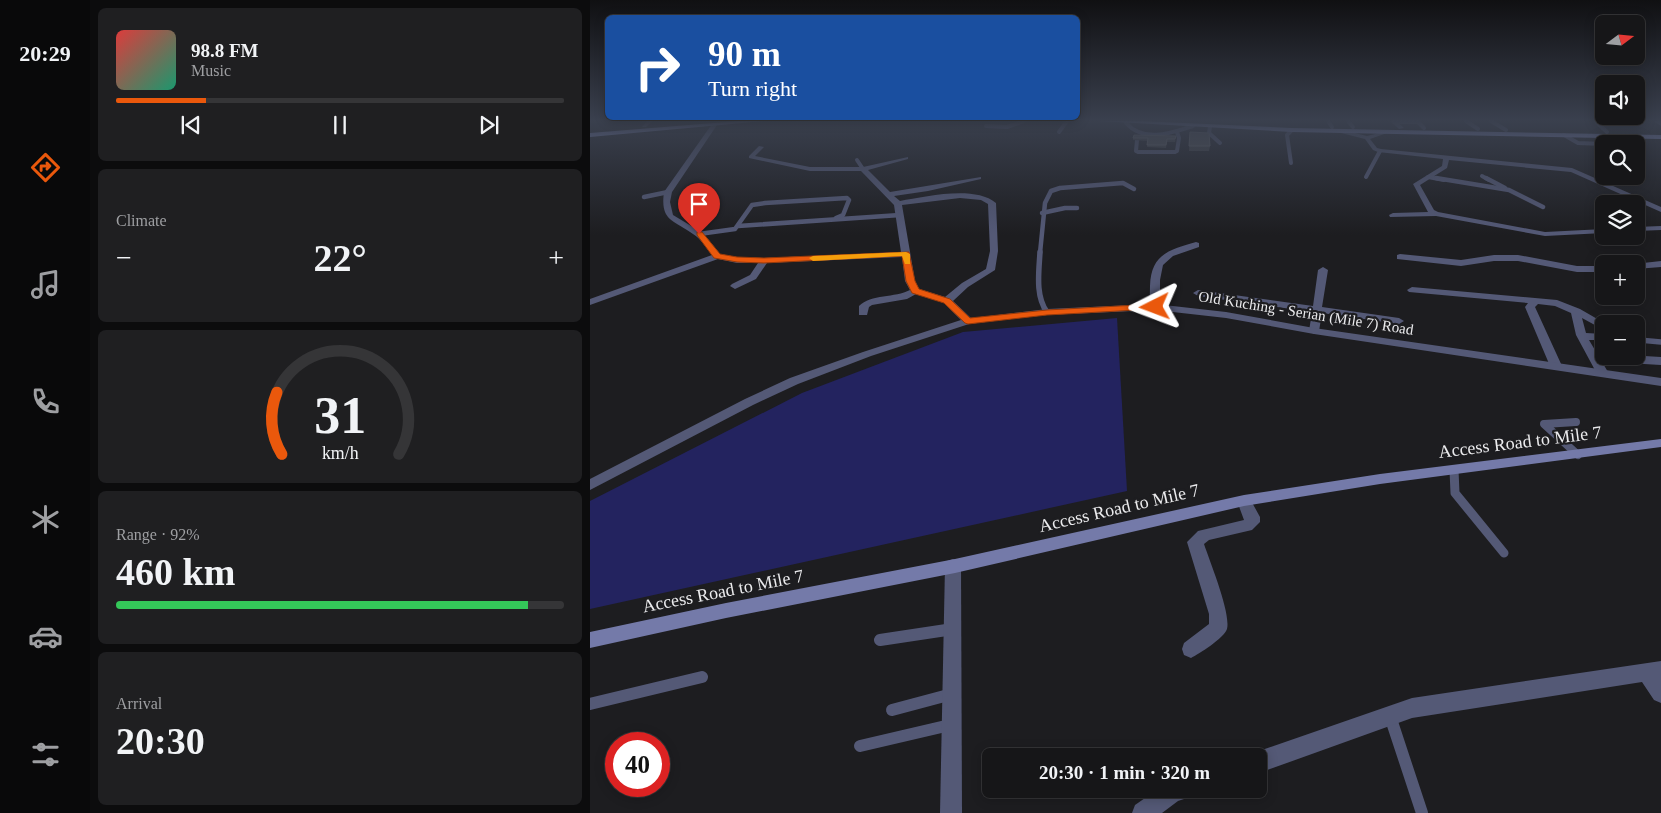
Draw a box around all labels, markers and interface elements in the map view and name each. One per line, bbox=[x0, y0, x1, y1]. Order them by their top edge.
north arrow bbox=[1595, 15, 1645, 65]
map controls bbox=[1595, 15, 1645, 365]
icon: right bbox=[625, 35, 690, 100]
text: 90 m bbox=[708, 35, 781, 74]
text: 98.8 FM bbox=[191, 40, 259, 61]
text: 20:29 bbox=[19, 41, 71, 66]
text: Music bbox=[191, 62, 231, 79]
button: sound bbox=[1595, 75, 1645, 125]
text: Turn right bbox=[708, 76, 797, 101]
icon: previous bbox=[177, 111, 205, 139]
icon: pause bbox=[326, 111, 354, 139]
icon: next bbox=[475, 111, 503, 139]
button: search bbox=[1595, 135, 1645, 185]
icon: directions bbox=[28, 150, 63, 185]
pin bbox=[678, 183, 720, 234]
icon: arrive bbox=[685, 190, 713, 218]
button: layers bbox=[1595, 195, 1645, 245]
text: Climate bbox=[116, 212, 167, 229]
text: 22° bbox=[313, 237, 367, 279]
text: − bbox=[116, 242, 132, 273]
text: + bbox=[548, 242, 564, 273]
button: + bbox=[1595, 255, 1645, 305]
icon: music bbox=[28, 267, 63, 302]
position arrow bbox=[1128, 280, 1180, 332]
street label: Old Kuching - Serian (Mile 7) Road bbox=[1197, 288, 1415, 339]
button: − bbox=[1595, 315, 1645, 365]
icon: phone bbox=[28, 384, 63, 419]
text: 31 bbox=[314, 387, 366, 444]
street label: Access Road to Mile 7 bbox=[1437, 422, 1603, 462]
text: km/h bbox=[322, 443, 358, 463]
street label: Access Road to Mile 7 bbox=[1037, 480, 1201, 536]
icon: climate bbox=[28, 502, 63, 537]
text: Range · 92% bbox=[116, 526, 200, 543]
text: 460 km bbox=[116, 551, 235, 593]
street label: Access Road to Mile 7 bbox=[641, 566, 805, 616]
icon: car bbox=[28, 619, 63, 654]
text: Arrival bbox=[116, 695, 162, 712]
text: 20:30 bbox=[116, 720, 205, 762]
speed limit sign: 40 bbox=[605, 732, 670, 797]
icon: filters bbox=[28, 737, 63, 772]
text: 20:30 · 1 min · 320 m bbox=[1039, 762, 1210, 783]

